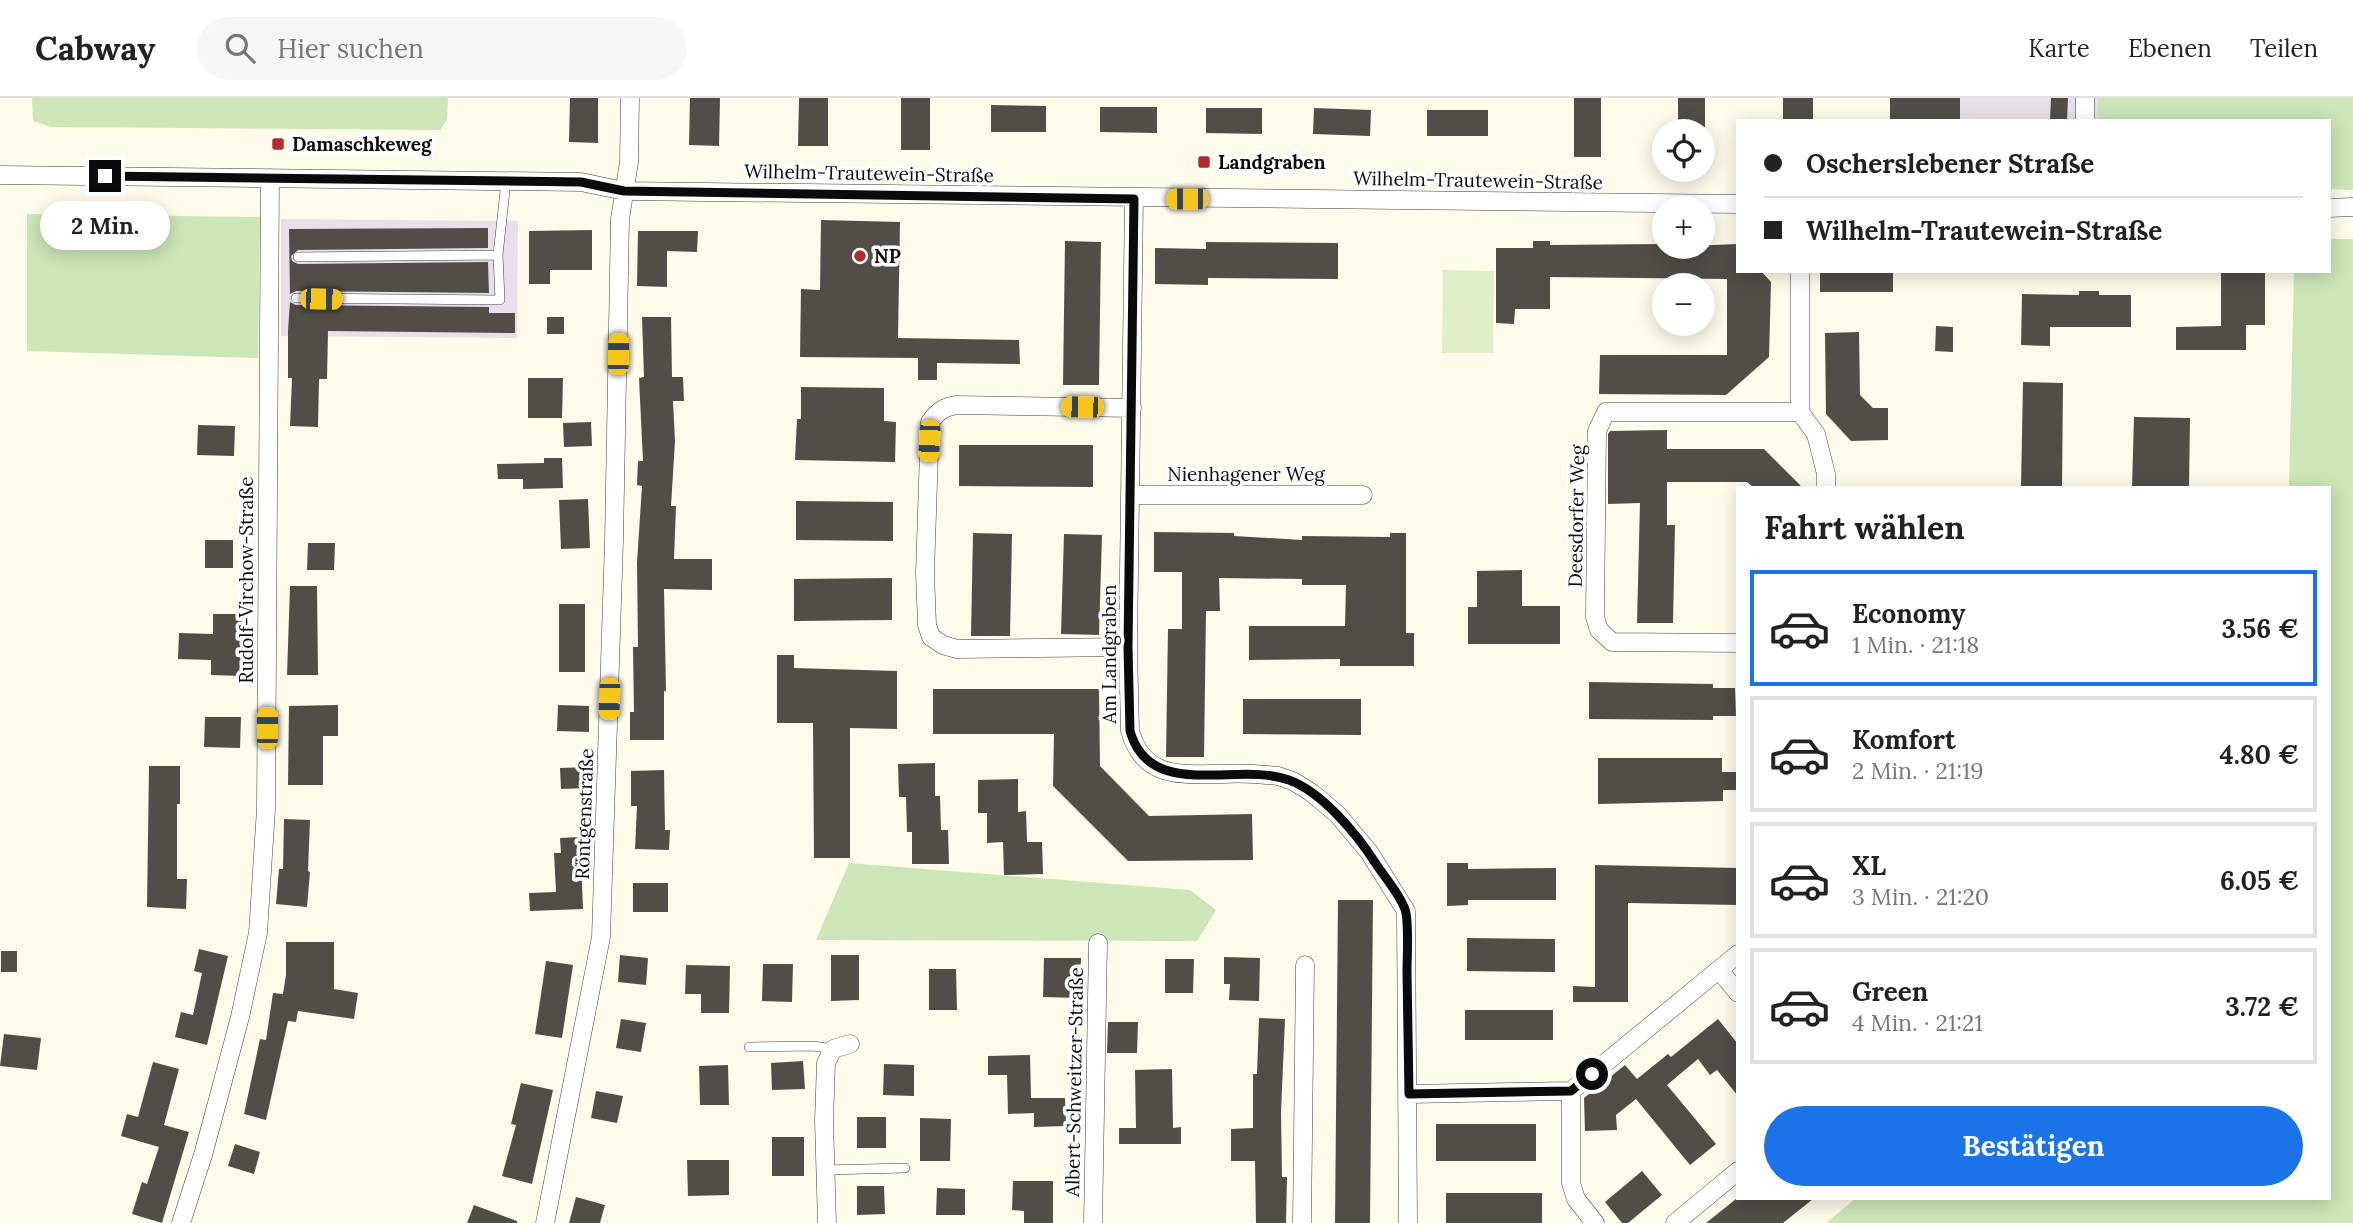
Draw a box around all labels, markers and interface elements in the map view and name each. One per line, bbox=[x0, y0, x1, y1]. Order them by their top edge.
search box bbox=[197, 17, 687, 80]
text: Cabway bbox=[35, 27, 155, 69]
icon: search bbox=[221, 29, 259, 67]
text: Hier suchen bbox=[277, 32, 424, 65]
text: Karte bbox=[2028, 33, 2090, 64]
text: Ebenen bbox=[2128, 33, 2212, 64]
text: Teilen bbox=[2250, 33, 2318, 64]
map controls bbox=[1652, 119, 1715, 336]
button: locate bbox=[1652, 119, 1715, 182]
place label: Damaschkeweg bbox=[292, 132, 433, 156]
marker: Damaschkeweg bbox=[270, 136, 286, 152]
text: Oscherslebener Straße bbox=[1806, 147, 2094, 180]
place label: Landgraben bbox=[1218, 150, 1326, 174]
marker: Landgraben bbox=[1196, 154, 1212, 170]
street label: Wilhelm-Trautewein-Straße bbox=[744, 159, 994, 187]
route end bbox=[89, 160, 121, 192]
street label: Wilhelm-Trautewein-Straße bbox=[1353, 166, 1603, 194]
car bbox=[1167, 189, 1209, 210]
button: + bbox=[1652, 196, 1715, 259]
callout: 2 Min. bbox=[40, 200, 170, 250]
text: 2 Min. bbox=[71, 211, 139, 240]
text: Wilhelm-Trautewein-Straße bbox=[1806, 214, 2162, 247]
place label: NP bbox=[874, 244, 901, 268]
marker: NP bbox=[852, 248, 868, 264]
button: − bbox=[1652, 273, 1715, 336]
car bbox=[300, 288, 343, 310]
car bbox=[608, 333, 629, 375]
car bbox=[1061, 396, 1104, 418]
car bbox=[918, 419, 941, 463]
street label: Deesdorfer Weg bbox=[1563, 444, 1589, 588]
street label: Nienhagener Weg bbox=[1167, 462, 1325, 486]
street label: Rudolf-Virchow-Straße bbox=[234, 477, 258, 683]
text: Fahrt wählen bbox=[1764, 507, 1965, 548]
street label: Am Landgraben bbox=[1097, 584, 1121, 725]
icon: car bbox=[1768, 597, 1831, 660]
text: Economy bbox=[1852, 597, 1965, 630]
text: 3.56 € bbox=[2222, 612, 2299, 645]
text: 1 Min. · 21:18 bbox=[1852, 630, 1979, 659]
car bbox=[598, 678, 621, 720]
car bbox=[257, 707, 278, 749]
icon: car bbox=[1768, 723, 1831, 786]
text: Komfort bbox=[1852, 723, 1956, 756]
text: 4.80 € bbox=[2219, 738, 2299, 771]
street label: Röntgenstraße bbox=[570, 748, 598, 880]
text: 2 Min. · 21:19 bbox=[1852, 756, 1984, 785]
icon: car bbox=[1768, 849, 1831, 912]
text: XL bbox=[1852, 849, 1886, 882]
text: 6.05 € bbox=[2220, 864, 2299, 897]
text: 3 Min. · 21:20 bbox=[1852, 882, 1989, 911]
street label: Albert-Schweitzer-Straße bbox=[1060, 967, 1088, 1198]
icon: car bbox=[1768, 975, 1831, 1038]
text: Green bbox=[1852, 975, 1928, 1008]
text: 3.72 € bbox=[2225, 990, 2299, 1023]
text: 4 Min. · 21:21 bbox=[1852, 1008, 1983, 1037]
route start bbox=[1576, 1058, 1608, 1090]
button: Bestätigen bbox=[1764, 1106, 2303, 1186]

